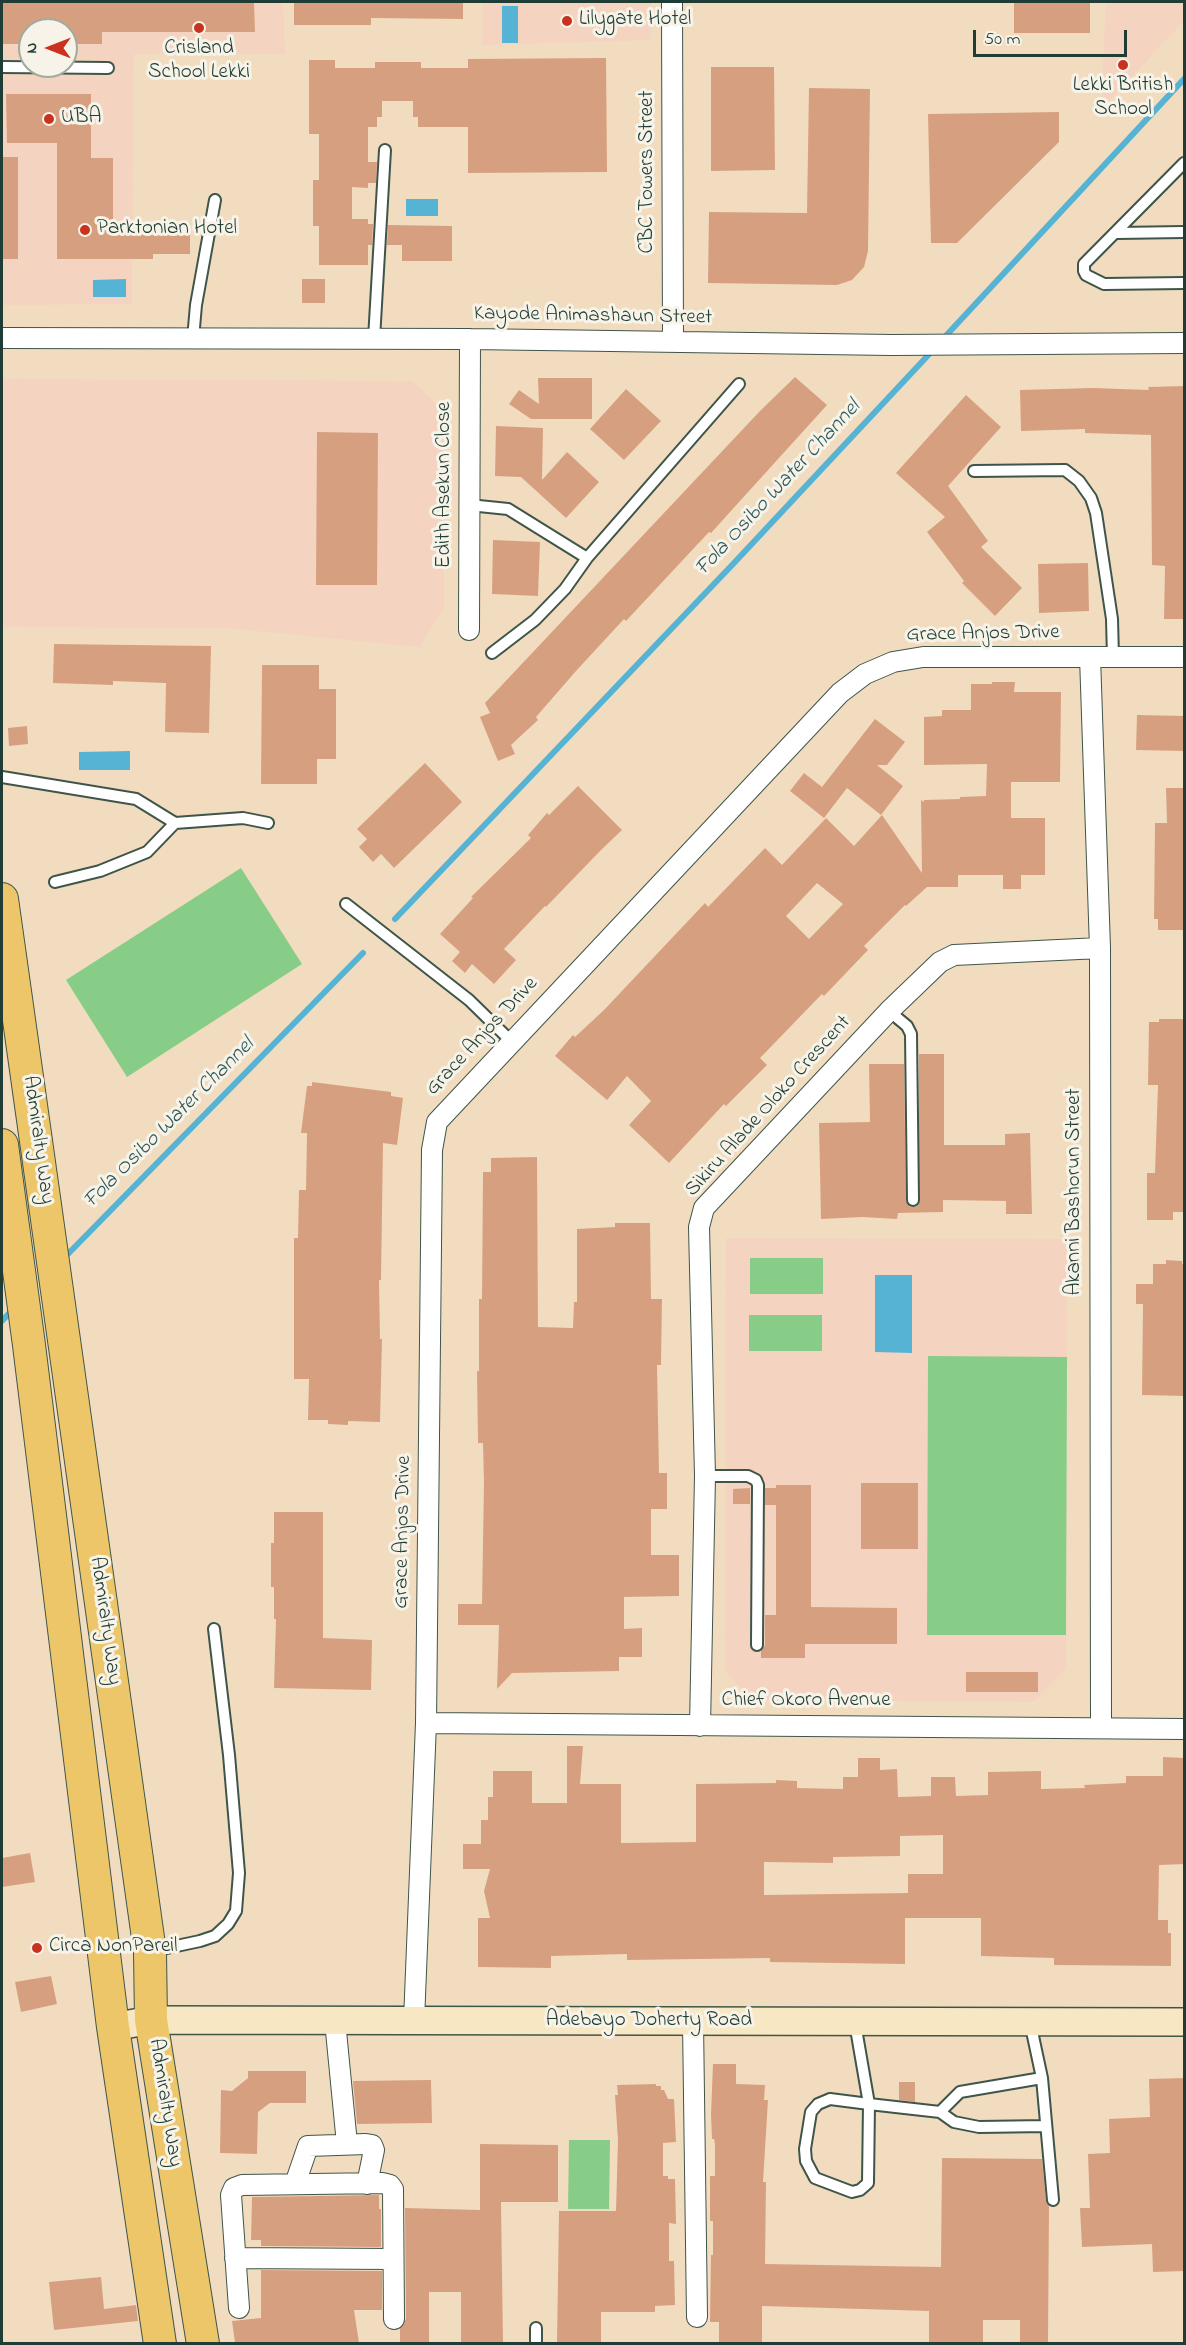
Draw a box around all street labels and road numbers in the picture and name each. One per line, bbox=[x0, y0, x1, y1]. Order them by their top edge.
street label: CBC Towers Street bbox=[636, 90, 662, 254]
street label: Kayode Animashaun Street bbox=[474, 302, 712, 332]
street label: Edith Asekun Close bbox=[433, 402, 459, 568]
street label: Grace Anjos Drive bbox=[906, 621, 1060, 649]
street label: Grace Anjos Drive bbox=[422, 972, 544, 1102]
street label: Sikiru Alade Oloko Crescent bbox=[681, 1011, 857, 1203]
street label: Admiralty Way bbox=[16, 1074, 58, 1206]
street label: Akanni Bashorun Street bbox=[1063, 1088, 1089, 1296]
street label: Grace Anjos Drive bbox=[390, 1455, 418, 1609]
street label: Admiralty Way bbox=[83, 1555, 125, 1687]
street label: Chief Okoro Avenue bbox=[721, 1689, 891, 1715]
street label: Adebayo Doherty Road bbox=[546, 2009, 752, 2035]
street label: Admiralty Way bbox=[141, 2037, 187, 2169]

